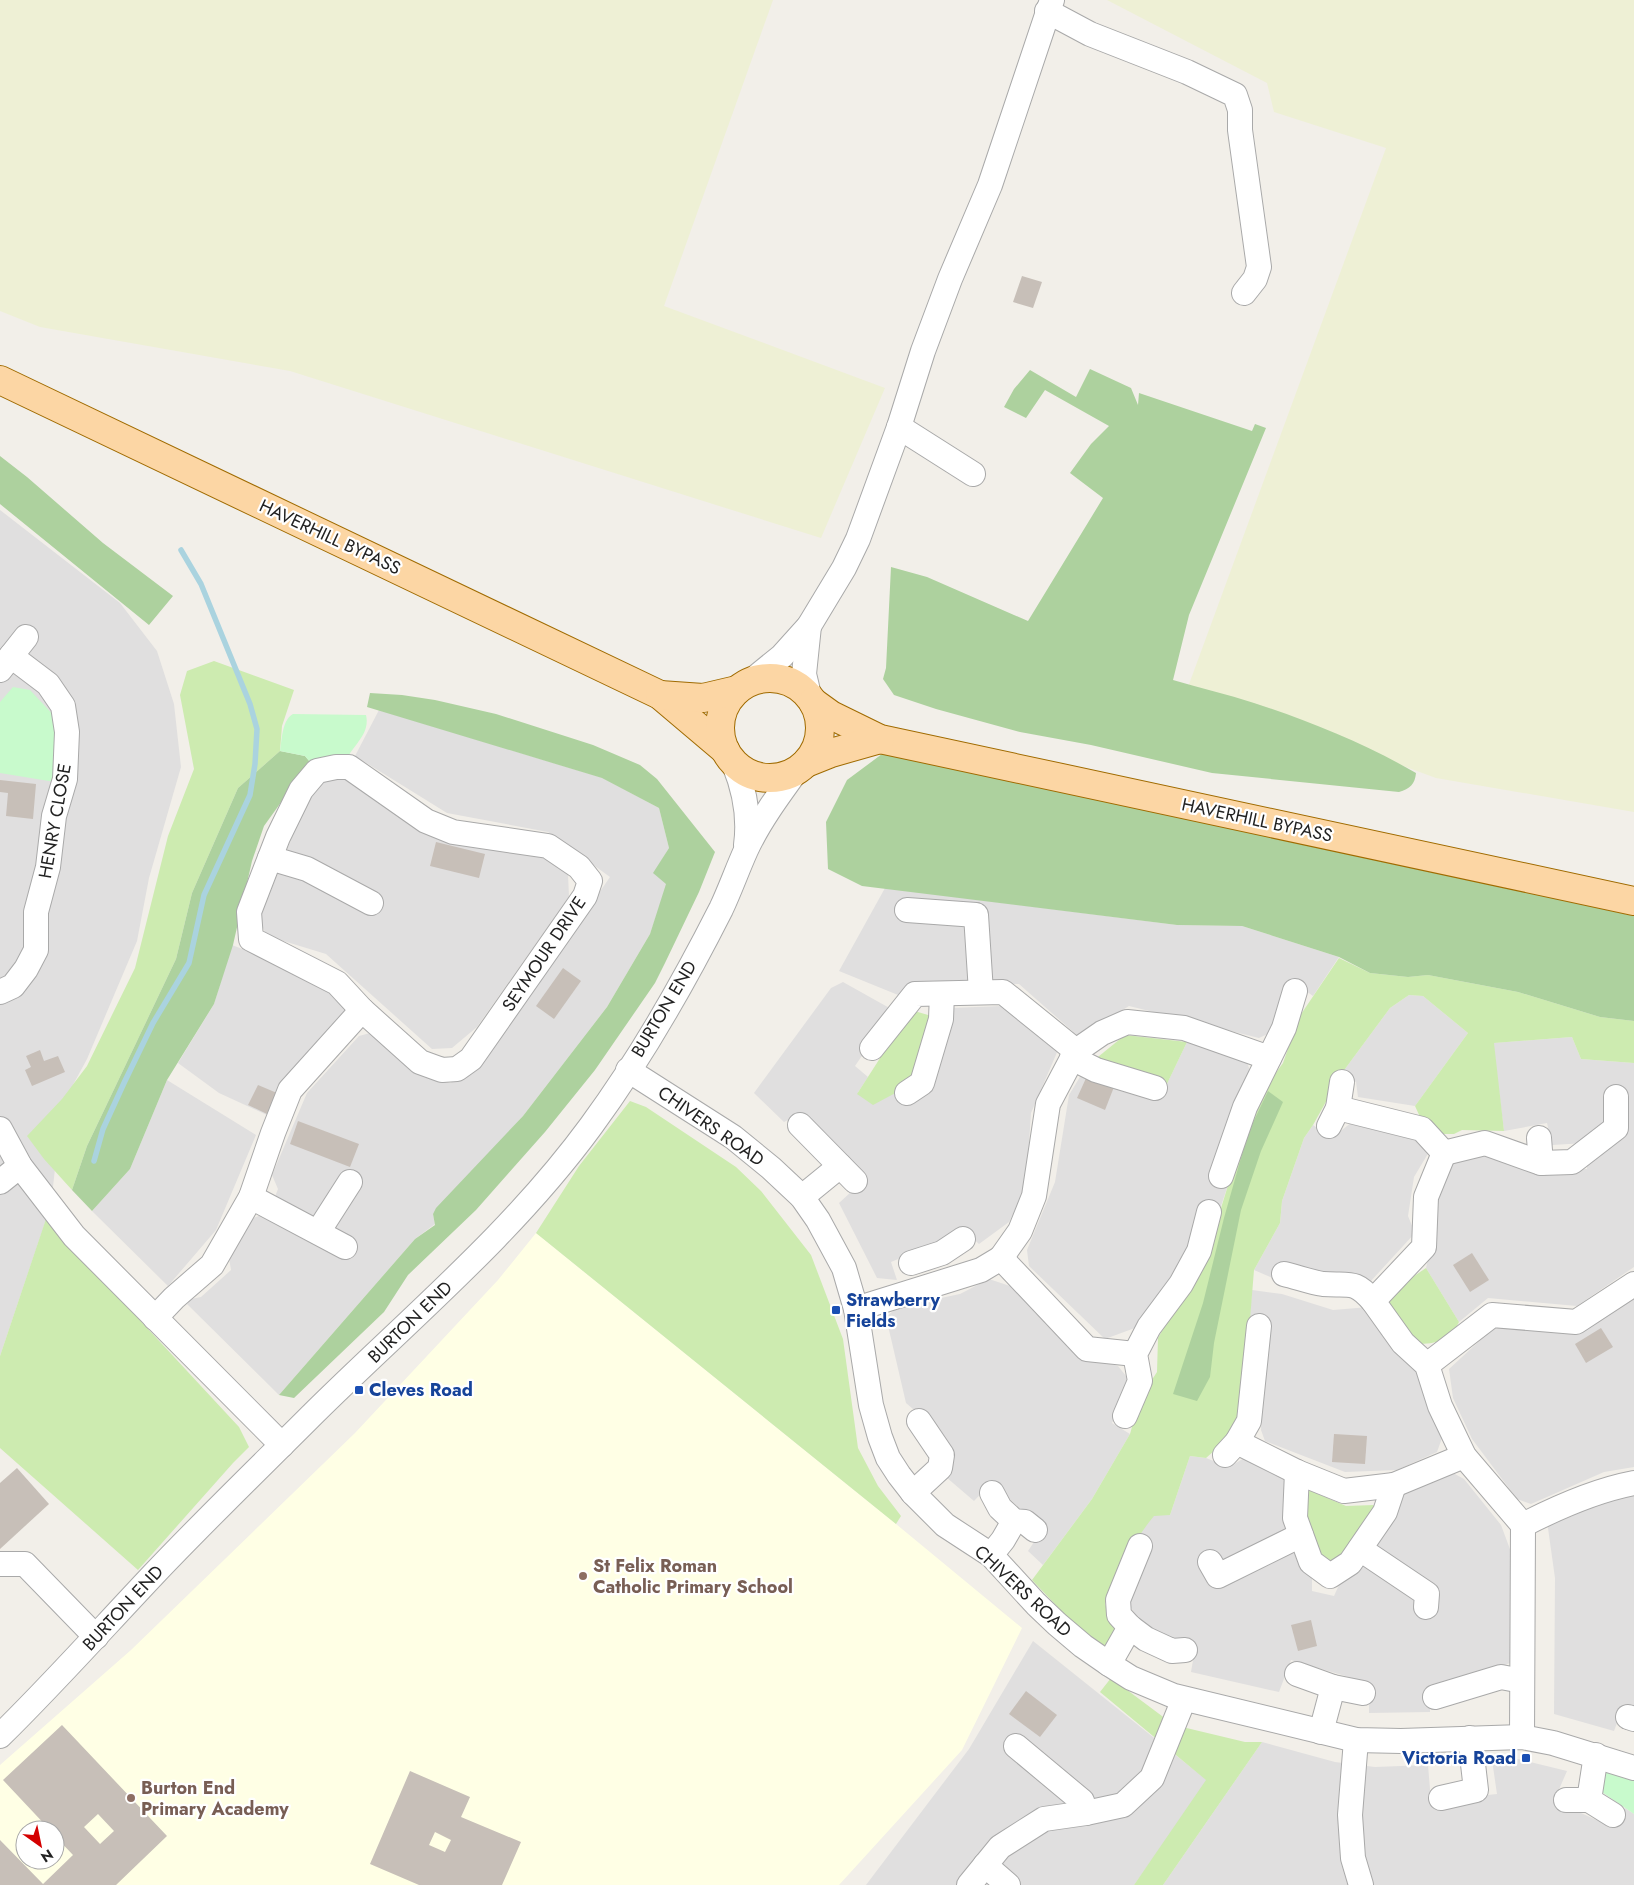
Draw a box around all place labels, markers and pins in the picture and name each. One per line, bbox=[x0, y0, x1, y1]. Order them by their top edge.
place label: Strawberry Fields bbox=[846, 1287, 940, 1334]
marker: Strawberry Fields bbox=[830, 1304, 842, 1316]
place label: Cleves Road bbox=[369, 1377, 473, 1403]
marker: Cleves Road bbox=[353, 1384, 365, 1396]
place label: St Felix Roman Catholic Primary School bbox=[593, 1553, 793, 1600]
marker: St Felix Roman Catholic Primary School bbox=[577, 1570, 589, 1582]
place label: Victoria Road bbox=[1401, 1745, 1516, 1771]
marker: Victoria Road bbox=[1520, 1752, 1532, 1764]
place label: Burton End Primary Academy bbox=[141, 1775, 289, 1822]
marker: Burton End Primary Academy bbox=[125, 1792, 137, 1804]

